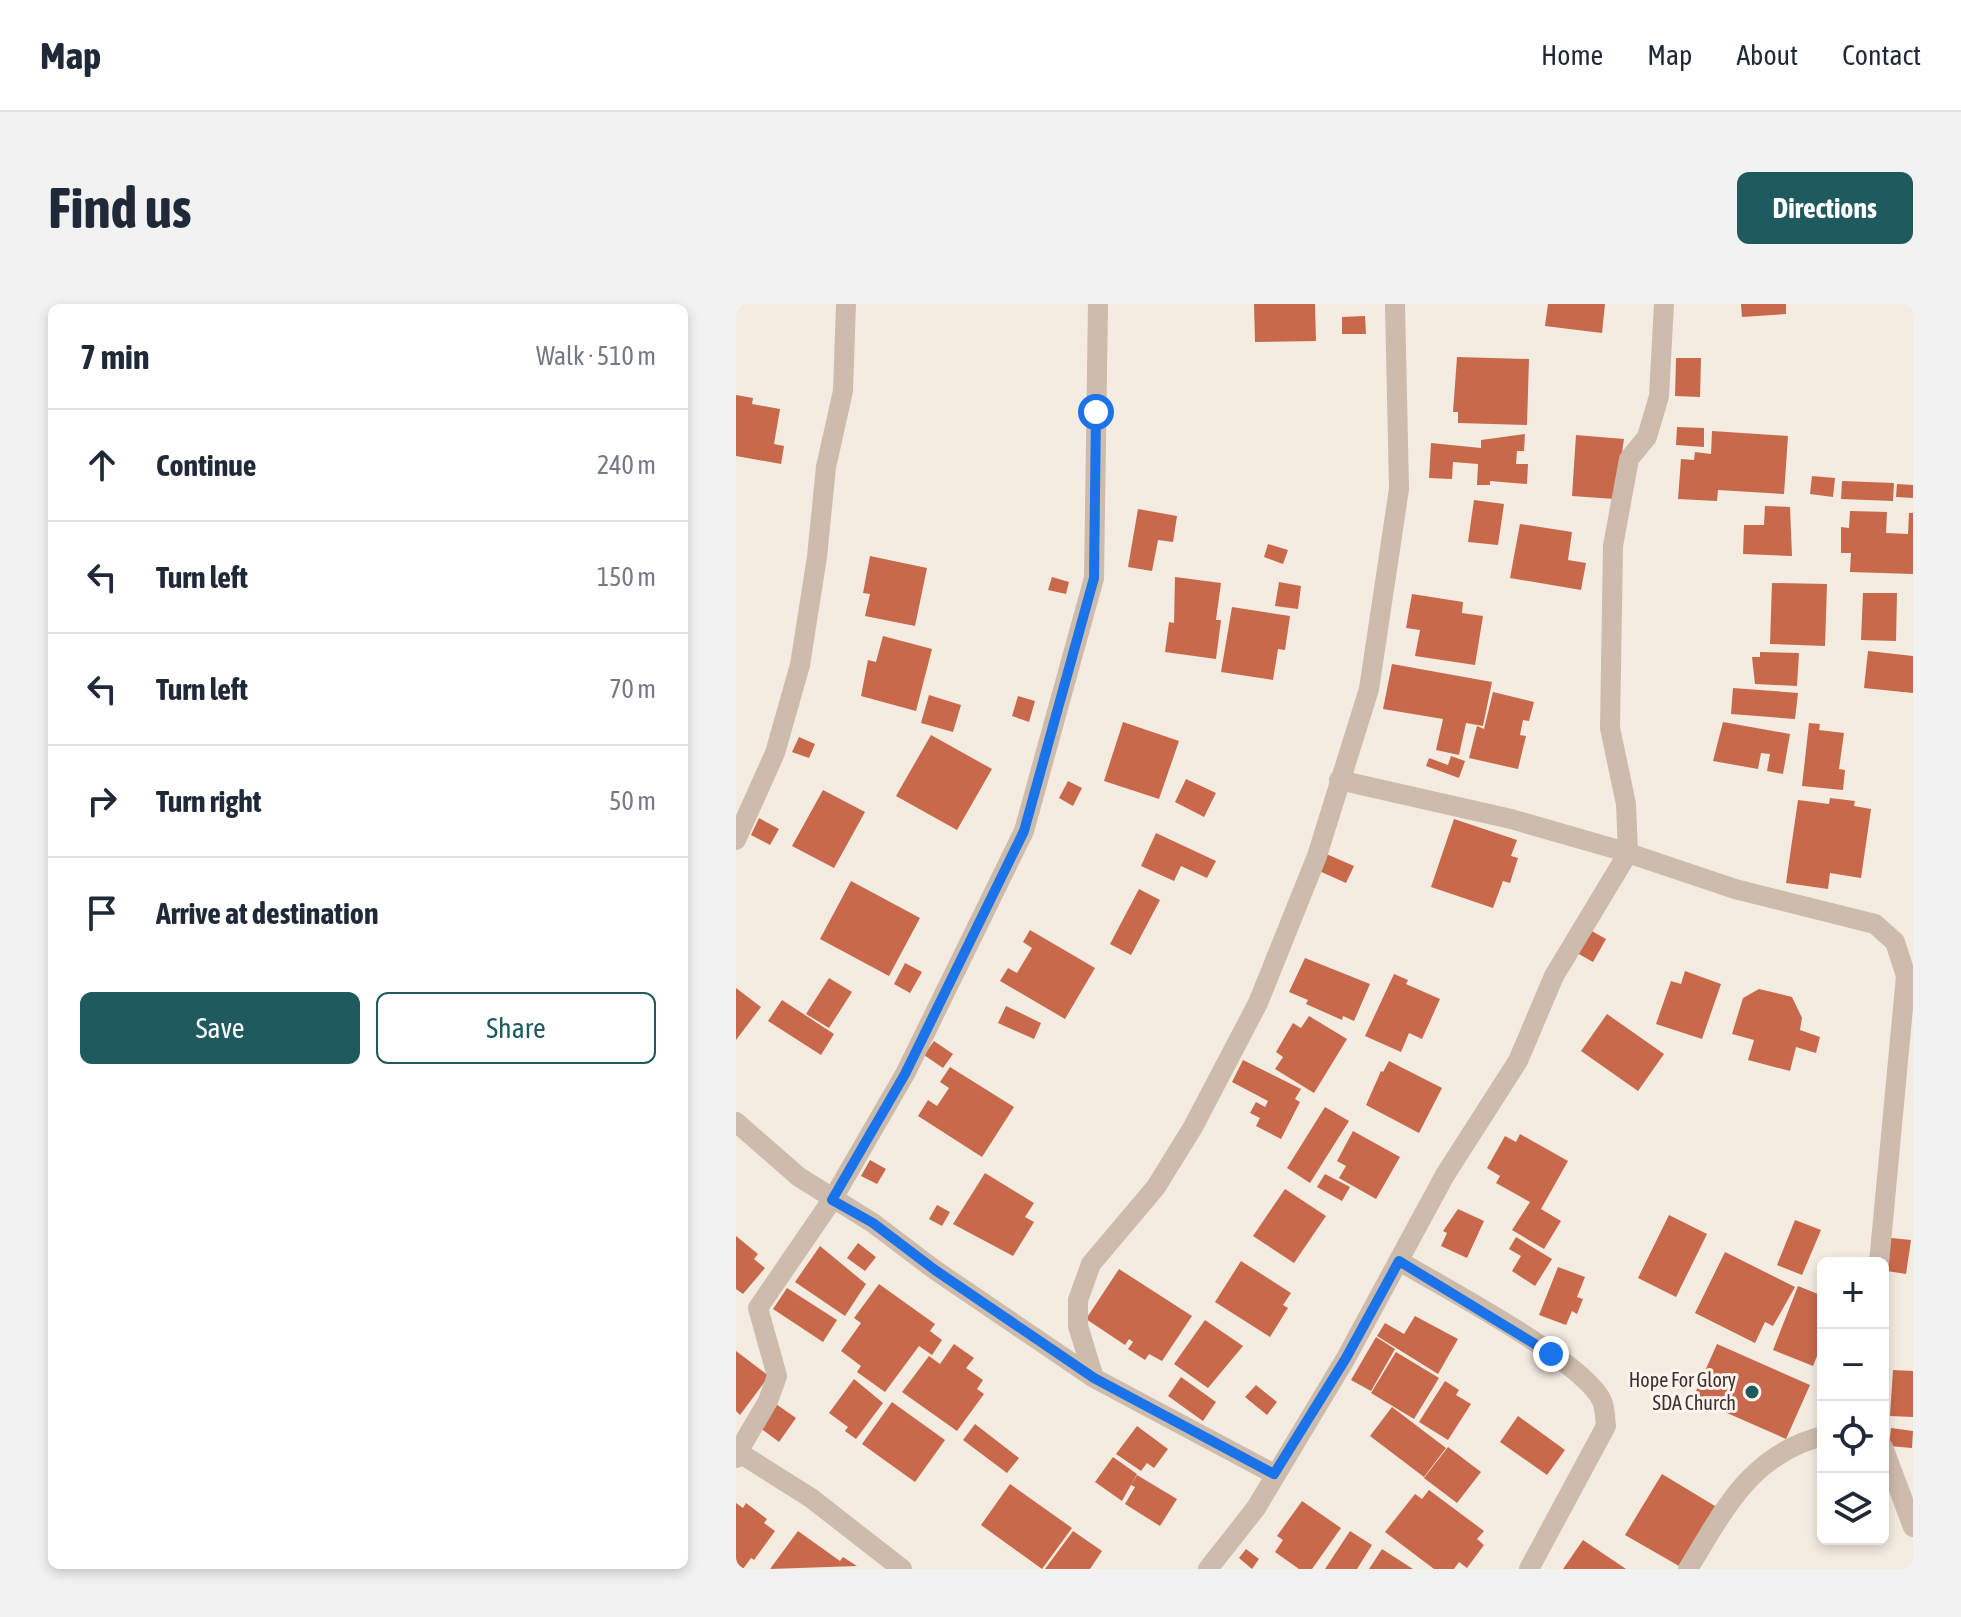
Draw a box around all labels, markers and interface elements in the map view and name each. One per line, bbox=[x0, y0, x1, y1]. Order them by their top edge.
text: Map bbox=[40, 34, 101, 77]
text: Home bbox=[1541, 39, 1603, 71]
text: Map bbox=[1647, 39, 1692, 71]
text: About bbox=[1736, 39, 1798, 71]
text: Contact bbox=[1842, 39, 1921, 71]
button: Directions bbox=[1737, 172, 1913, 244]
text: Find us bbox=[48, 176, 192, 240]
text: 7 min bbox=[80, 337, 149, 376]
text: Walk · 510 m bbox=[536, 341, 656, 371]
route start bbox=[1078, 394, 1114, 430]
icon: ahead bbox=[80, 443, 124, 487]
text: Continue bbox=[156, 448, 256, 482]
text: 240 m bbox=[597, 450, 656, 480]
icon: left bbox=[80, 555, 124, 599]
text: Turn left bbox=[156, 560, 248, 594]
text: 150 m bbox=[597, 562, 656, 592]
icon: left bbox=[80, 667, 124, 711]
text: Turn left bbox=[156, 672, 248, 706]
text: 70 m bbox=[609, 674, 656, 704]
icon: right bbox=[80, 779, 124, 823]
text: Turn right bbox=[156, 784, 262, 818]
text: 50 m bbox=[609, 786, 656, 816]
icon: arrive bbox=[80, 891, 124, 935]
text: Arrive at destination bbox=[156, 896, 378, 930]
button: Save bbox=[80, 992, 360, 1064]
button: Share bbox=[376, 992, 656, 1064]
map controls bbox=[1817, 1257, 1889, 1545]
button: + bbox=[1817, 1257, 1889, 1329]
button: − bbox=[1817, 1329, 1889, 1401]
route end bbox=[1533, 1336, 1569, 1372]
place label: Hope For Glory SDA Church bbox=[1629, 1368, 1736, 1414]
marker: Hope For Glory SDA Church bbox=[1743, 1383, 1761, 1401]
button: locate bbox=[1817, 1401, 1889, 1473]
button: layers bbox=[1817, 1473, 1889, 1545]

